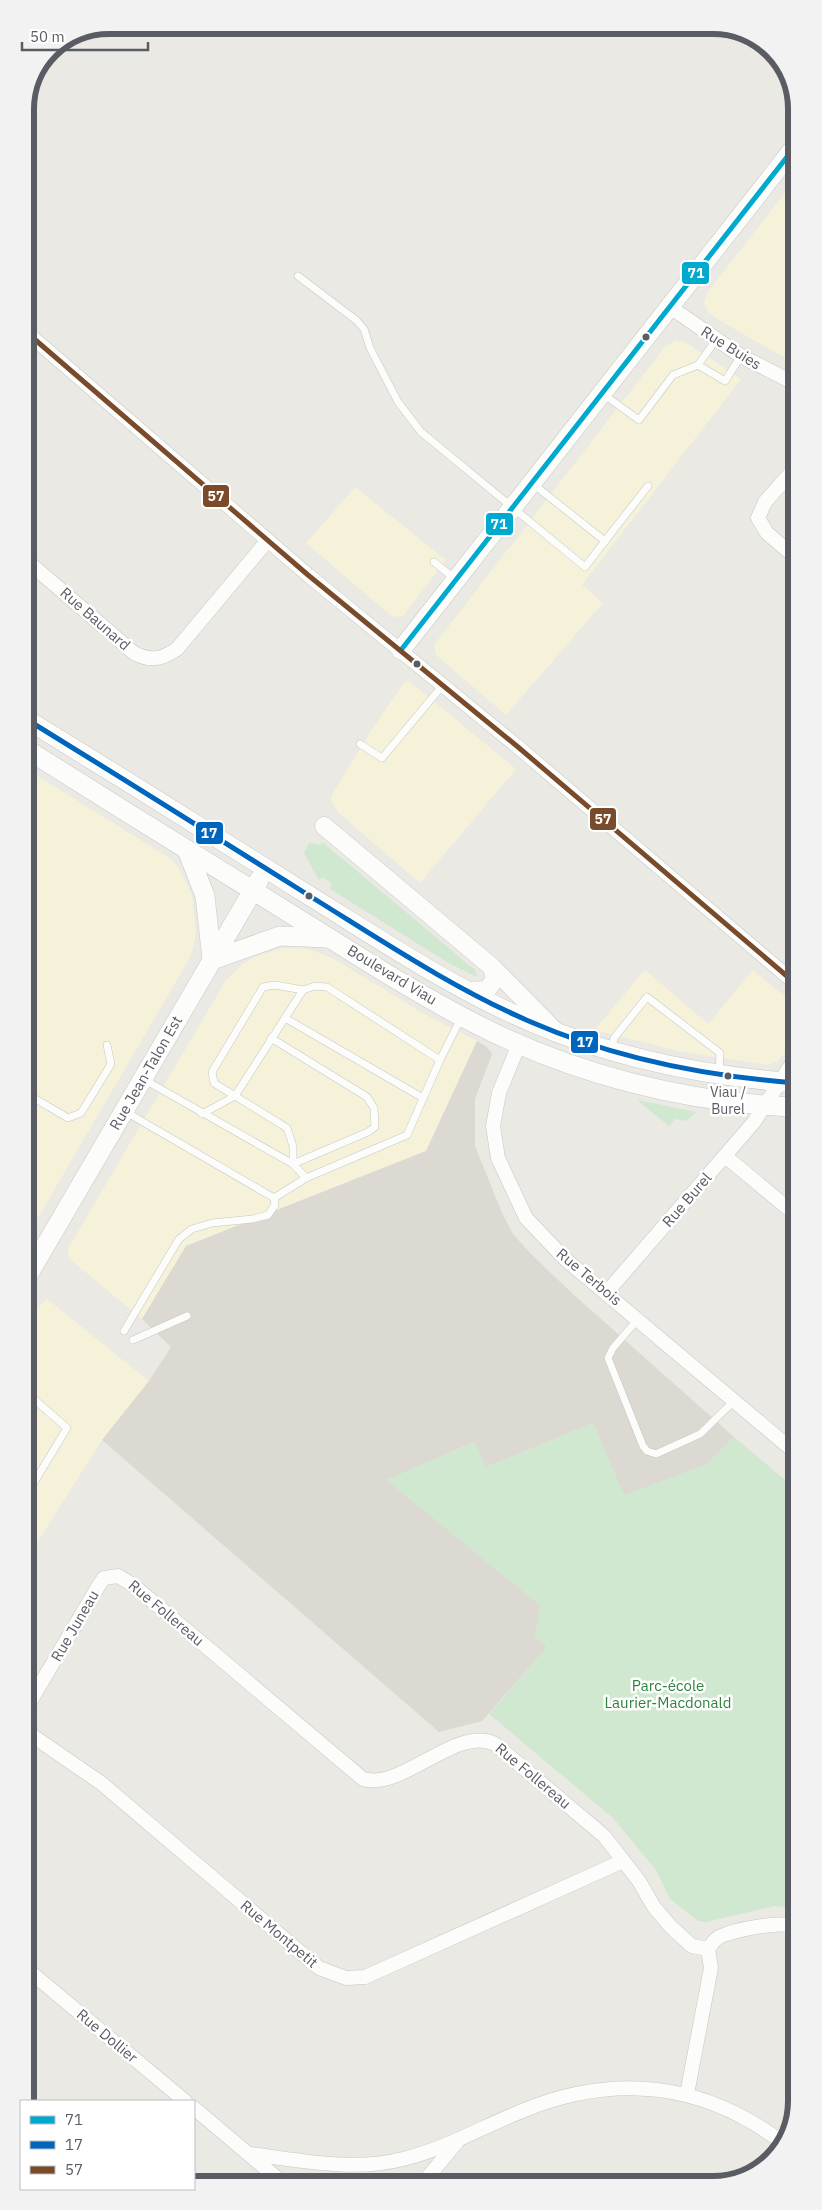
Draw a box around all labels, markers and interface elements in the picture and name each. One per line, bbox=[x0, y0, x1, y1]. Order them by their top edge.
scale bar bbox=[22, 20, 149, 52]
text: 50 m bbox=[30, 27, 65, 46]
line badge: 71 bbox=[681, 261, 710, 285]
text: 71 bbox=[688, 264, 705, 282]
street label: Rue Buies bbox=[698, 322, 765, 374]
unlabelled marker bbox=[641, 332, 651, 342]
line badge: 57 bbox=[202, 484, 230, 508]
text: 57 bbox=[208, 487, 224, 505]
line badge: 71 bbox=[485, 512, 514, 536]
text: 71 bbox=[491, 515, 508, 533]
street label: Rue Baunard bbox=[56, 583, 134, 654]
unlabelled marker bbox=[412, 659, 422, 669]
line badge: 57 bbox=[589, 807, 617, 831]
text: 57 bbox=[595, 810, 611, 828]
line badge: 17 bbox=[195, 821, 224, 845]
text: 17 bbox=[201, 824, 217, 842]
unlabelled marker bbox=[304, 891, 314, 901]
street label: Boulevard Viau bbox=[344, 940, 441, 1009]
street label: Rue Jean-Talon Est bbox=[105, 1012, 186, 1133]
line badge: 17 bbox=[570, 1030, 599, 1054]
text: 17 bbox=[577, 1033, 593, 1051]
marker: Viau / Burel bbox=[723, 1071, 733, 1081]
place label: Viau / Burel bbox=[710, 1083, 746, 1118]
street label: Rue Burel bbox=[658, 1169, 715, 1231]
street label: Rue Terbois bbox=[553, 1244, 626, 1309]
street label: Rue Follereau bbox=[125, 1576, 208, 1650]
street label: Rue Juneau bbox=[46, 1587, 103, 1665]
park label: Parc-école Laurier-Macdonald bbox=[605, 1676, 731, 1712]
street label: Rue Follereau bbox=[492, 1739, 575, 1813]
street label: Rue Montpetit bbox=[237, 1896, 322, 1972]
street label: Rue Dollier bbox=[73, 2005, 142, 2067]
legend bbox=[20, 2100, 195, 2190]
text: 71 bbox=[65, 2110, 83, 2129]
text: 17 bbox=[65, 2135, 83, 2154]
text: 57 bbox=[65, 2160, 83, 2179]

